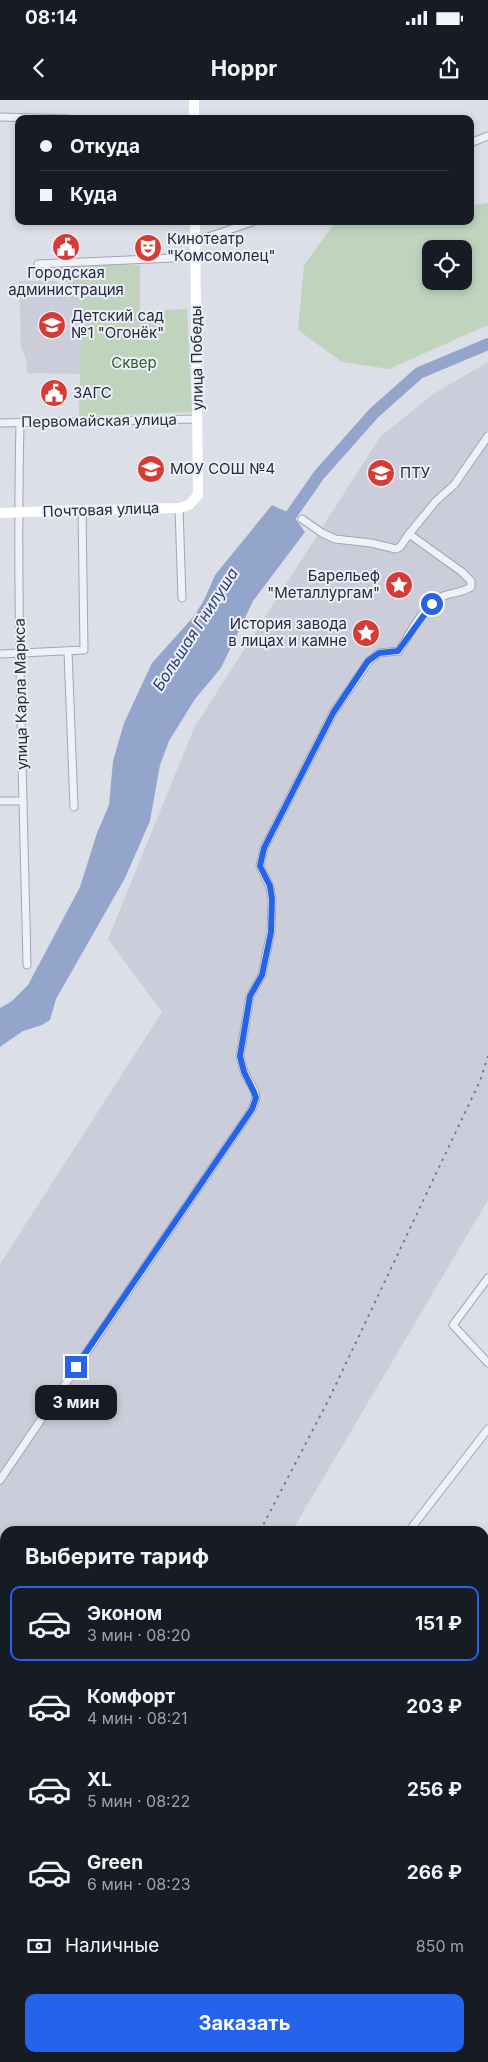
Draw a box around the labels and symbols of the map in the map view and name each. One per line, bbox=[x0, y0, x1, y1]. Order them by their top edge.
place label: Кинотеатр "Комсомолец" bbox=[167, 229, 275, 265]
public building icon: Городская администрация bbox=[51, 232, 81, 262]
theatre icon: Кинотеатр "Комсомолец" bbox=[133, 233, 163, 263]
place label: Городская администрация bbox=[8, 263, 124, 299]
street label: улица Победы bbox=[186, 305, 207, 411]
place label: Детский сад №1 "Огонёк" bbox=[71, 306, 164, 342]
school or university icon: Детский сад №1 "Огонёк" bbox=[37, 310, 67, 340]
park label: Сквер bbox=[111, 353, 157, 372]
public building icon: ЗАГС bbox=[39, 378, 69, 408]
place label: ЗАГС bbox=[73, 383, 112, 402]
street label: Первомайская улица bbox=[21, 410, 177, 431]
school or university icon: МОУ СОШ №4 bbox=[136, 454, 166, 484]
school or university icon: ПТУ bbox=[366, 458, 396, 488]
place label: МОУ СОШ №4 bbox=[170, 459, 275, 478]
place label: ПТУ bbox=[400, 463, 431, 482]
street label: Почтовая улица bbox=[42, 498, 160, 521]
water label: Большая Гнилуша bbox=[148, 564, 242, 694]
place label: Барельеф "Металлургам" bbox=[267, 566, 380, 602]
place icon: Барельеф "Металлургам" bbox=[384, 570, 414, 600]
route start bbox=[421, 593, 443, 615]
place label: История завода в лицах и камне bbox=[228, 614, 347, 650]
street label: улица Карла Маркса bbox=[10, 618, 31, 770]
place icon: История завода в лицах и камне bbox=[351, 618, 381, 648]
route end bbox=[65, 1356, 87, 1378]
callout: 3 мин bbox=[35, 1384, 117, 1420]

